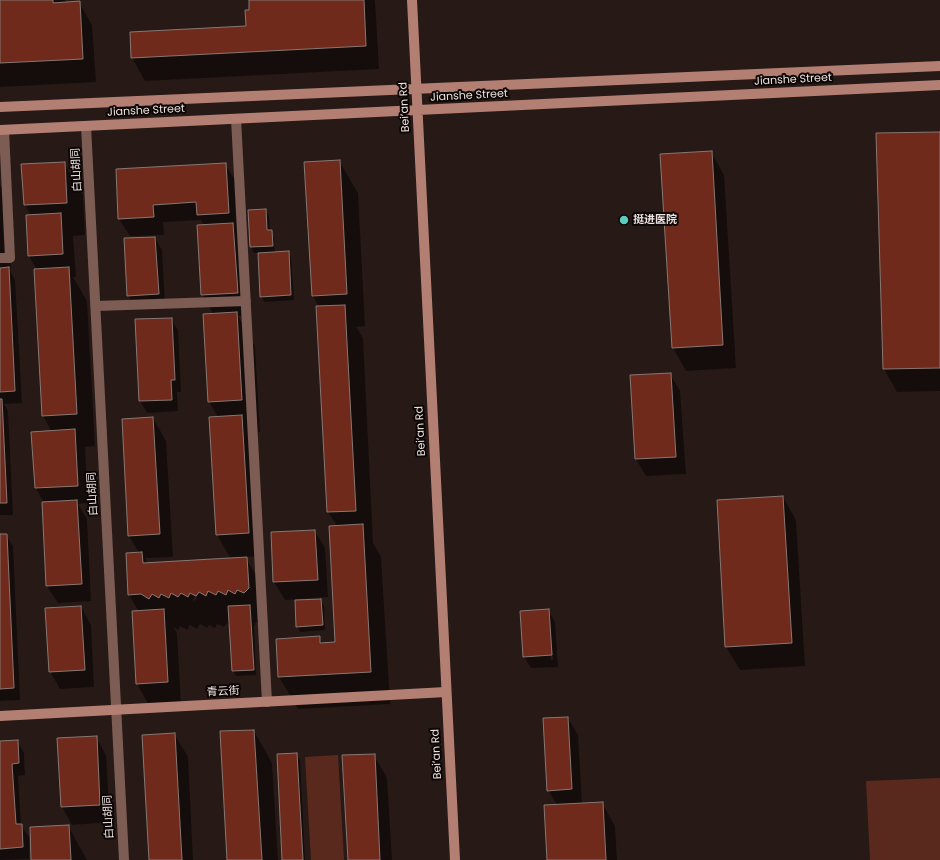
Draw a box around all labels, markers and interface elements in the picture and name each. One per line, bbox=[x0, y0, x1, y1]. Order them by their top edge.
street label: Jianshe Street bbox=[754, 71, 832, 89]
street label: Bei’an Rd bbox=[397, 82, 413, 132]
street label: Jianshe Street bbox=[430, 87, 508, 105]
street label: Jianshe Street bbox=[107, 102, 185, 120]
street label: 白山胡同 bbox=[69, 148, 85, 192]
place label: 挺进医院 bbox=[633, 213, 677, 227]
marker: 挺进医院 bbox=[618, 214, 630, 226]
street label: Bei’an Rd bbox=[413, 406, 429, 456]
street label: 白山胡同 bbox=[85, 472, 101, 516]
street label: 青云街 bbox=[206, 685, 240, 699]
street label: Bei’an Rd bbox=[429, 729, 445, 779]
street label: 白山胡同 bbox=[101, 795, 117, 839]

